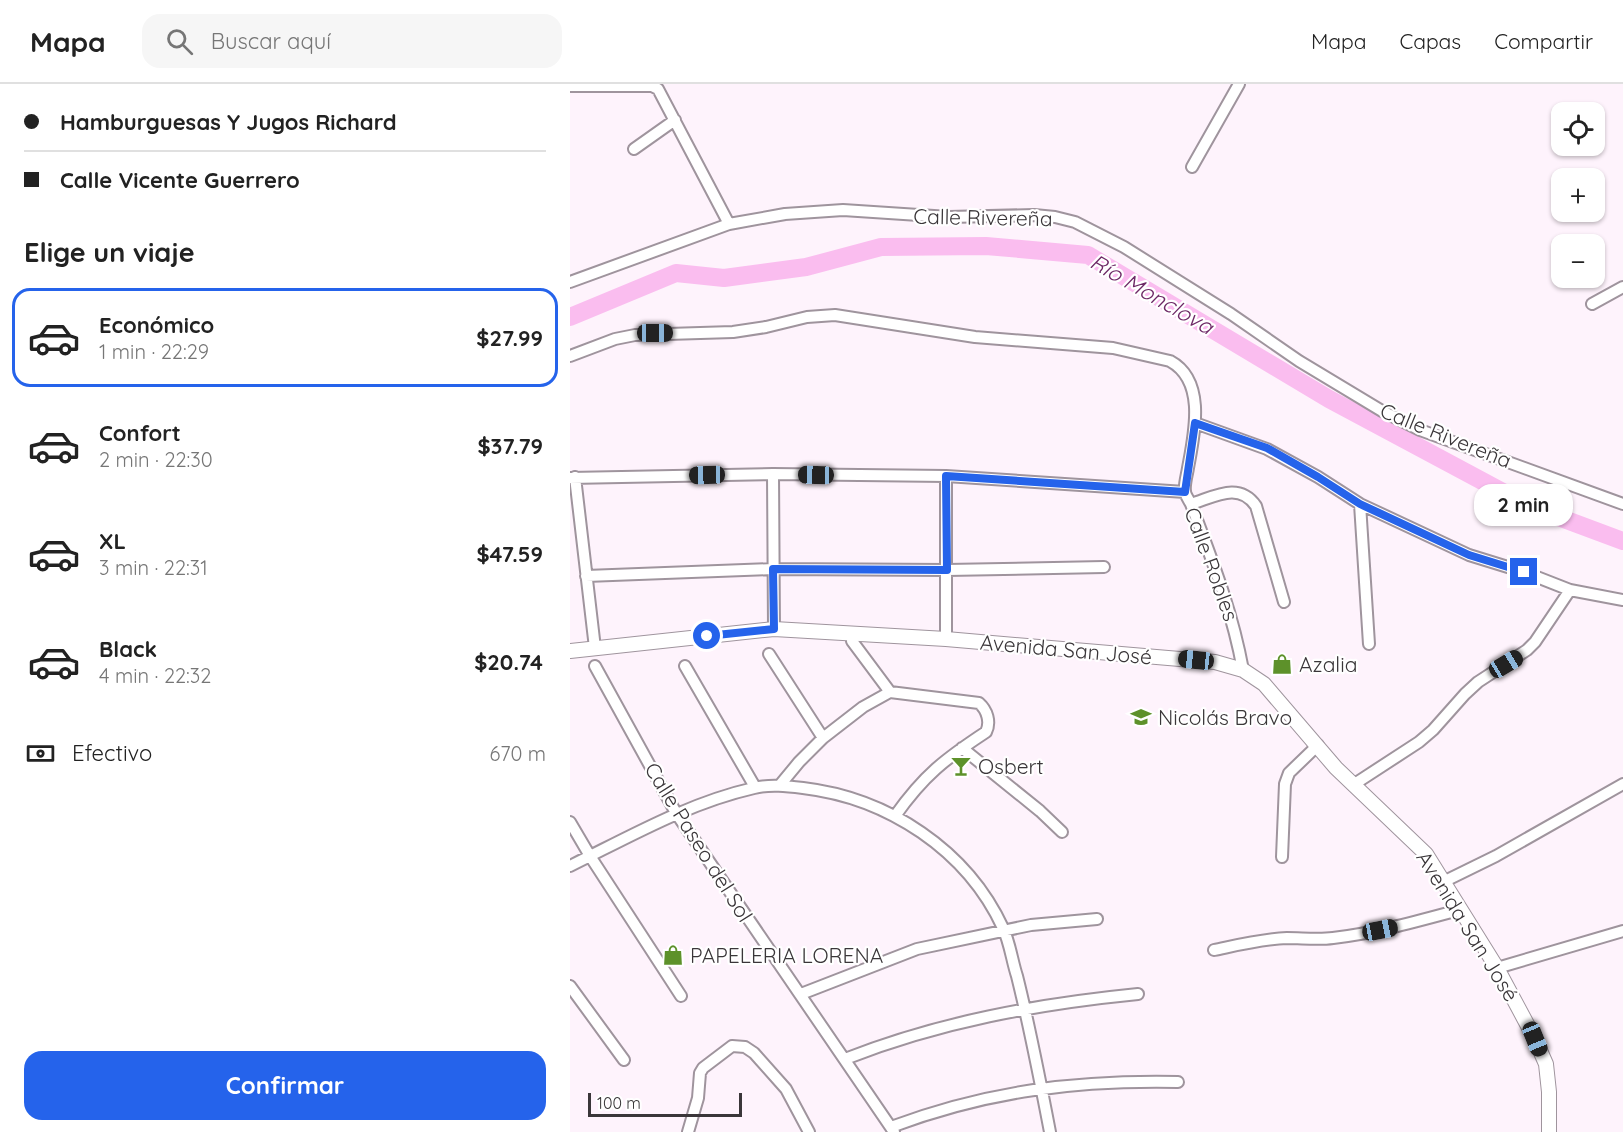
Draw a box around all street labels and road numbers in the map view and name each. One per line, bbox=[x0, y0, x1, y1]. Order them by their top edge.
street label: Calle Rivereña bbox=[913, 203, 1053, 231]
street label: Calle Rivereña bbox=[1377, 397, 1515, 473]
street label: Calle Robles bbox=[1179, 504, 1245, 624]
street label: Avenida San José bbox=[979, 629, 1153, 669]
street label: Calle Paseo del Sol bbox=[639, 757, 759, 927]
street label: Avenida San José bbox=[1411, 846, 1525, 1006]

